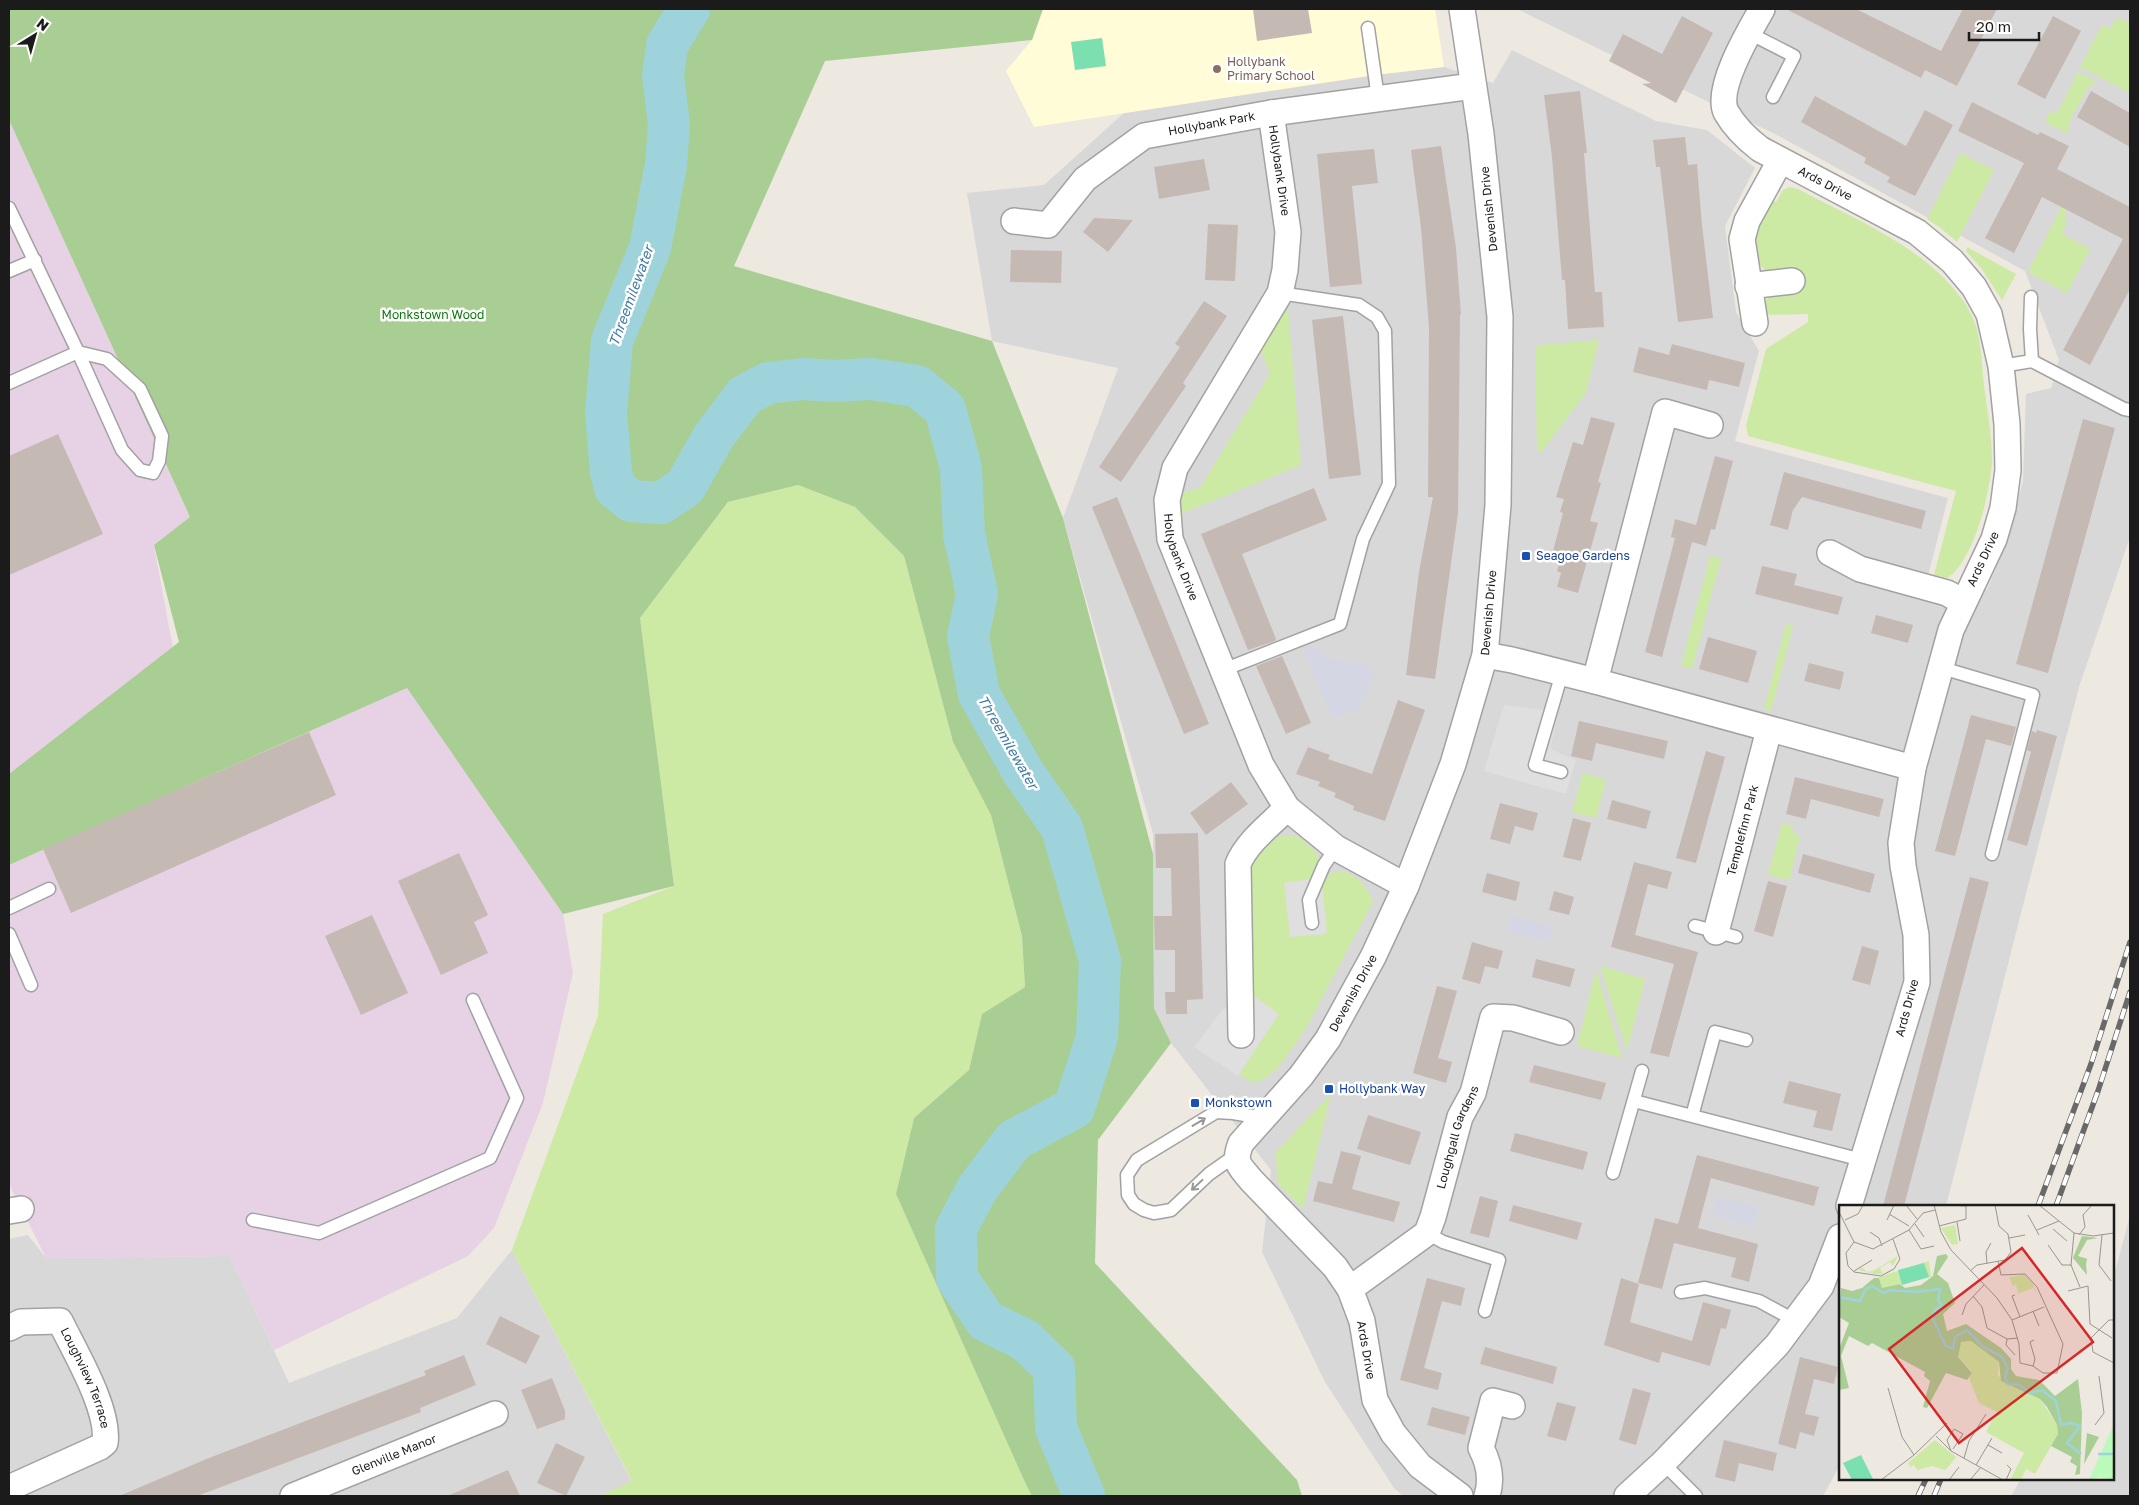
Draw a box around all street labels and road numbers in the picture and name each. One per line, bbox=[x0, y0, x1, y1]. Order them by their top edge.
street label: Hollybank Park bbox=[1167, 108, 1256, 138]
street label: Hollybank Drive bbox=[1266, 124, 1294, 217]
street label: Ards Drive bbox=[1796, 163, 1855, 203]
street label: Devenish Drive bbox=[1477, 166, 1500, 252]
street label: Hollybank Drive bbox=[1161, 513, 1202, 603]
street label: Ards Drive bbox=[1963, 529, 2002, 589]
street label: Devenish Drive bbox=[1477, 570, 1499, 656]
street label: Templefinn Park bbox=[1723, 783, 1761, 877]
street label: Devenish Drive bbox=[1326, 952, 1380, 1034]
street label: Ards Drive bbox=[1892, 977, 1921, 1038]
street label: Loughgall Gardens bbox=[1433, 1084, 1482, 1191]
street label: Ards Drive bbox=[1354, 1320, 1379, 1380]
street label: Loughview Terrace bbox=[57, 1325, 113, 1429]
street label: Glenville Manor bbox=[349, 1431, 439, 1478]

